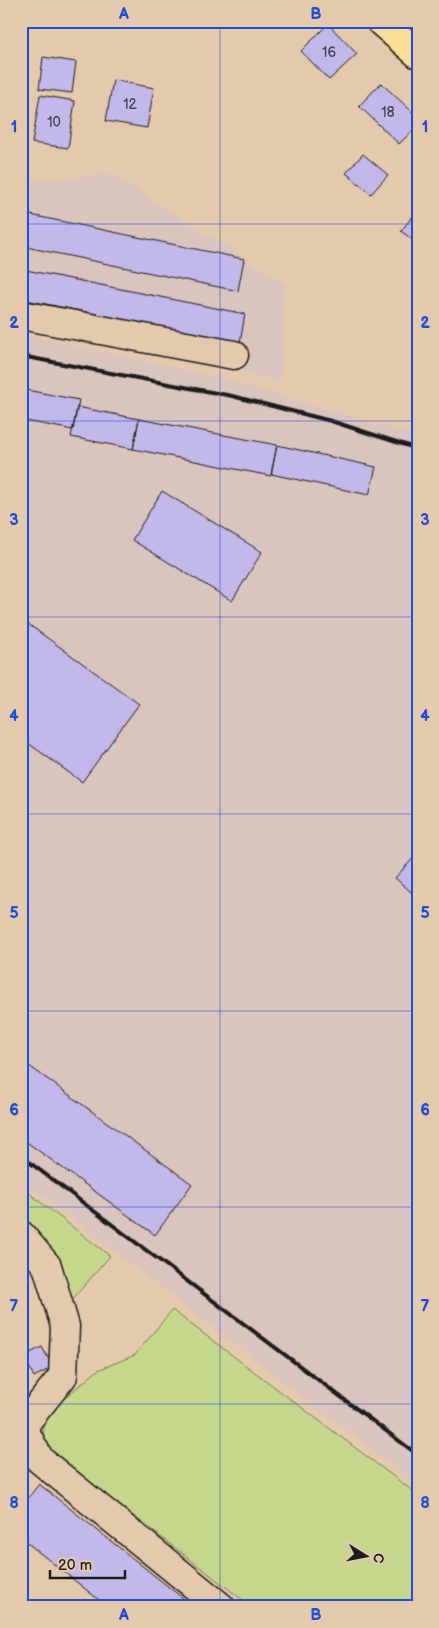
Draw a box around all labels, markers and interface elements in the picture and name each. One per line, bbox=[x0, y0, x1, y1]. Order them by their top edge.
text: A bbox=[118, 5, 129, 24]
text: B bbox=[310, 5, 322, 24]
house number: 16 bbox=[322, 44, 336, 61]
house number: 12 bbox=[123, 96, 138, 113]
house number: 18 bbox=[381, 104, 395, 121]
house number: 10 bbox=[47, 114, 61, 131]
text: 1 bbox=[11, 118, 17, 137]
text: 1 bbox=[422, 118, 428, 137]
text: 2 bbox=[9, 314, 19, 333]
text: 2 bbox=[420, 314, 430, 333]
text: 3 bbox=[9, 511, 19, 530]
text: 3 bbox=[420, 511, 430, 530]
text: 4 bbox=[9, 707, 19, 726]
text: 4 bbox=[420, 707, 430, 726]
text: 5 bbox=[9, 904, 19, 923]
text: 5 bbox=[420, 904, 430, 923]
text: 6 bbox=[9, 1101, 19, 1120]
text: 6 bbox=[420, 1101, 430, 1120]
text: 7 bbox=[10, 1297, 19, 1316]
text: 7 bbox=[421, 1297, 430, 1316]
text: 8 bbox=[9, 1494, 19, 1513]
text: 8 bbox=[420, 1494, 430, 1513]
north arrow bbox=[342, 1530, 392, 1580]
scale bar bbox=[50, 1548, 125, 1580]
text: С bbox=[369, 1552, 388, 1565]
text: 20 m bbox=[58, 1556, 92, 1575]
text: A bbox=[118, 1606, 129, 1625]
text: B bbox=[310, 1606, 322, 1625]

